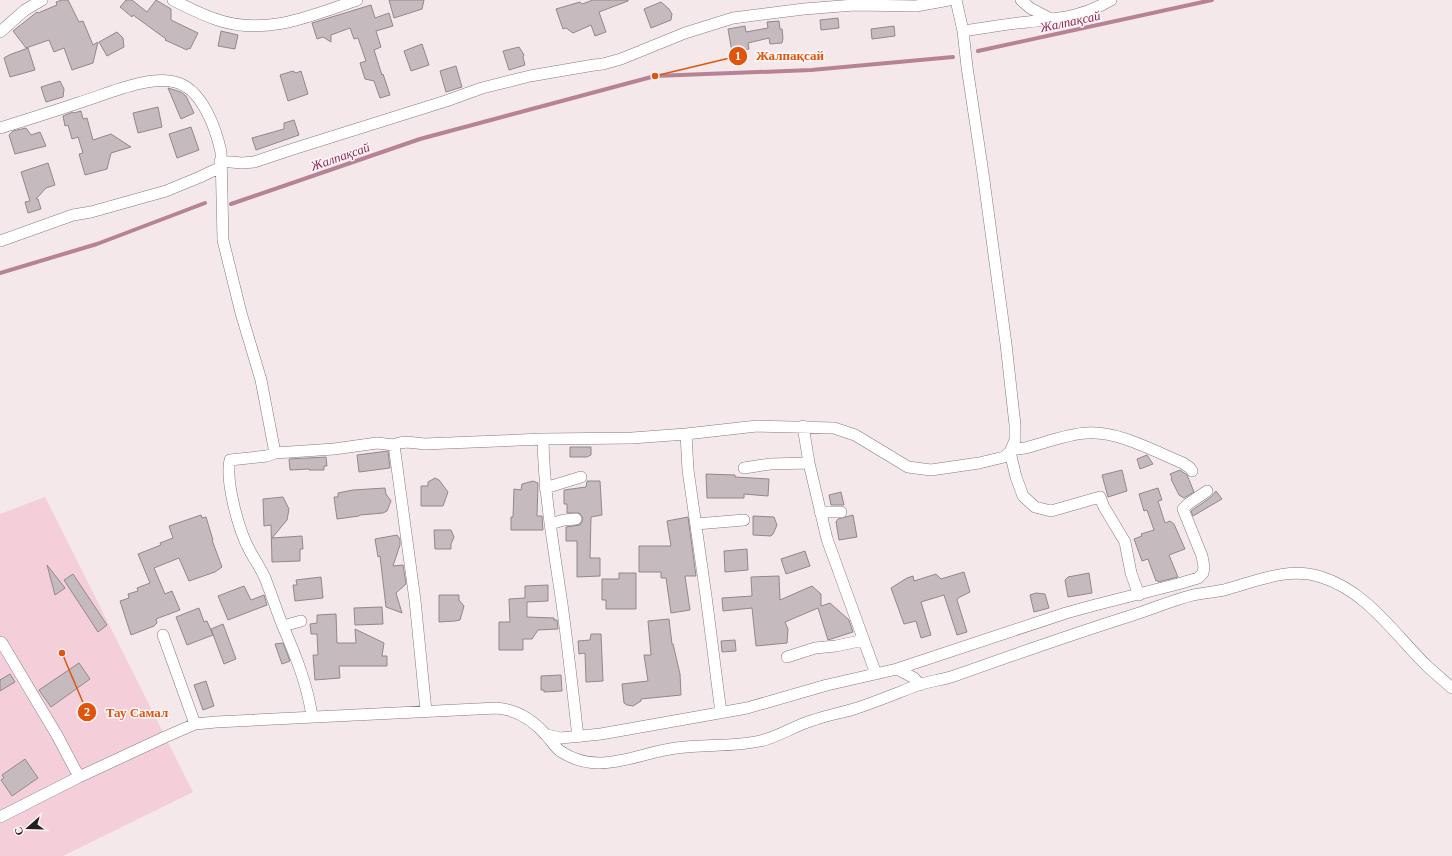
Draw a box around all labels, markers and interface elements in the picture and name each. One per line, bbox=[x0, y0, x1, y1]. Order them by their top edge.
water label: Жалпақсай bbox=[1037, 8, 1102, 35]
callout: Жалпақсай bbox=[728, 43, 832, 68]
text: Жалпақсай bbox=[756, 48, 824, 63]
text: 1 bbox=[735, 49, 741, 63]
water label: Жалпақсай bbox=[308, 139, 372, 174]
callout: Тау Самал bbox=[77, 700, 176, 725]
text: 2 bbox=[84, 705, 90, 719]
text: Тау Самал bbox=[106, 705, 168, 720]
north arrow bbox=[8, 808, 48, 848]
text: С bbox=[12, 826, 26, 837]

